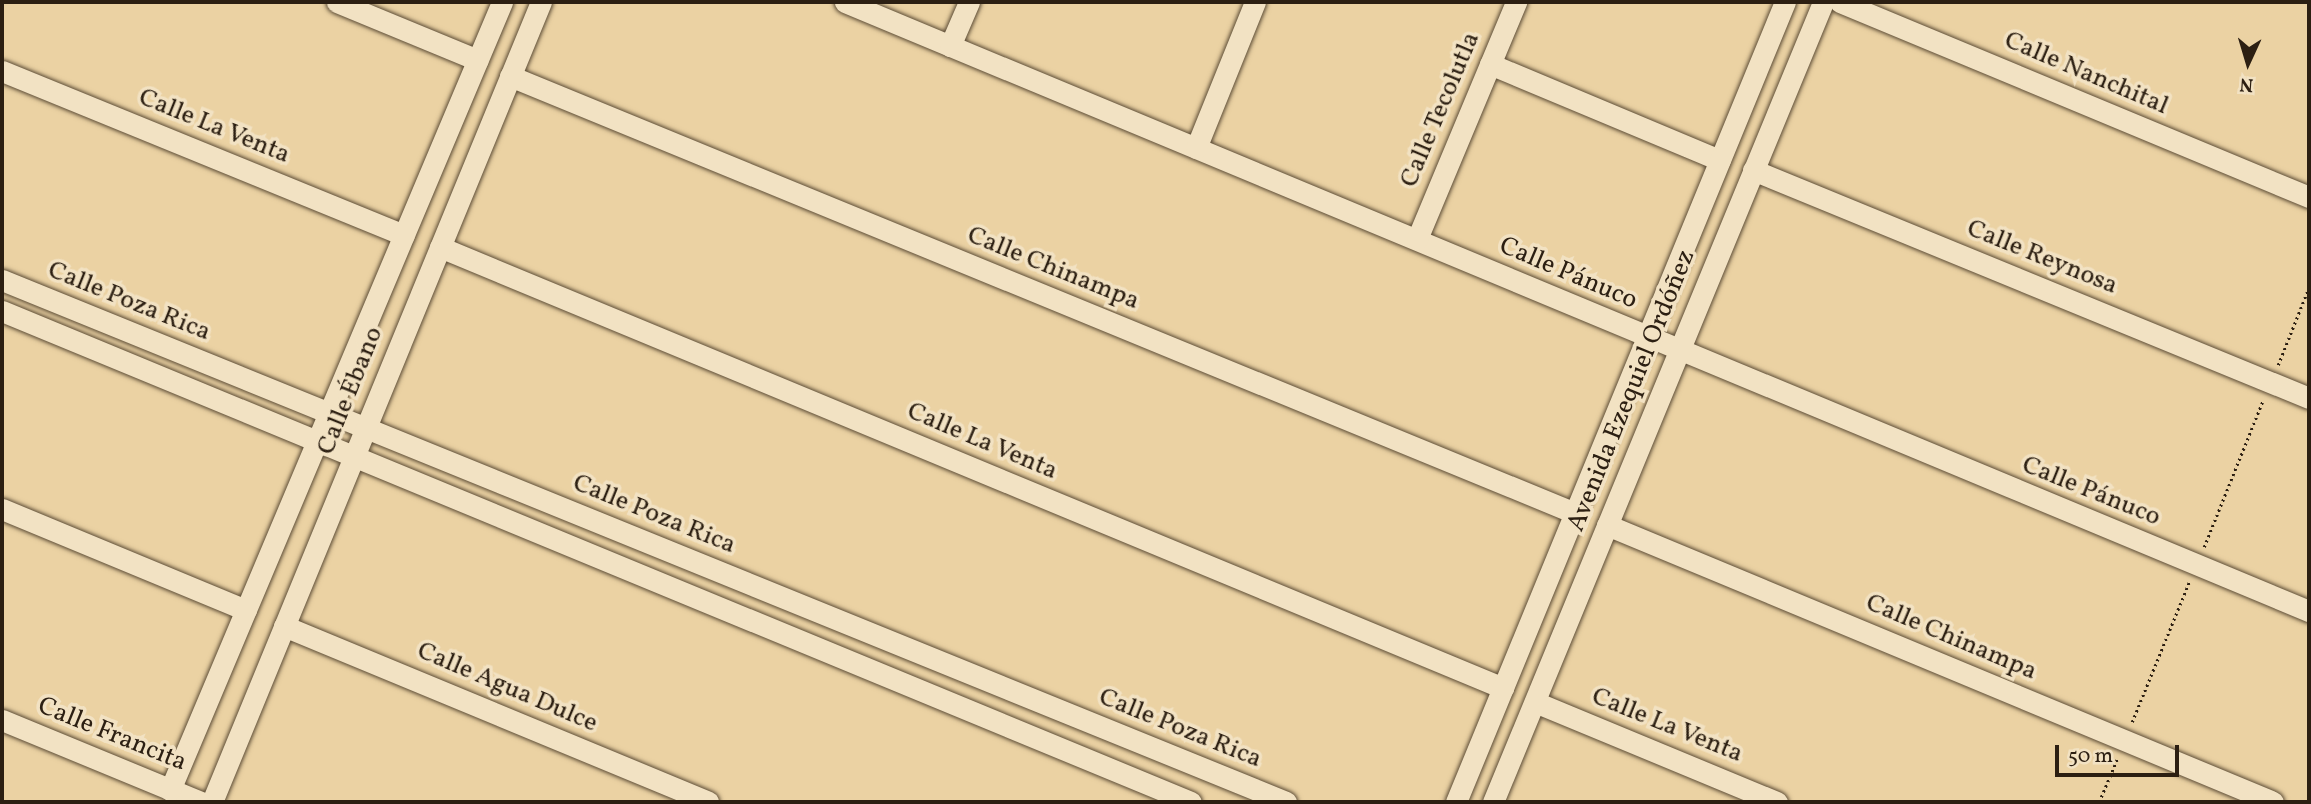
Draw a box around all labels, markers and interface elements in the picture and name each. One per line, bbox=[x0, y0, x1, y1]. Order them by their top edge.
street label: Calle Nanchital bbox=[1999, 25, 2173, 123]
street label: Calle Tecolutla bbox=[1394, 27, 1488, 193]
north arrow bbox=[2213, 28, 2283, 98]
text: N bbox=[2239, 70, 2254, 97]
street label: Calle La Venta bbox=[134, 82, 294, 172]
street label: Calle Reynosa bbox=[1962, 214, 2122, 302]
street label: Calle Chinampa bbox=[962, 220, 1144, 318]
street label: Calle Pánuco bbox=[1494, 231, 1642, 317]
street label: Avenida Ezequiel Ordóñez bbox=[1561, 246, 1703, 536]
street label: Calle Poza Rica bbox=[43, 255, 215, 349]
street label: Calle Ébano bbox=[311, 323, 391, 459]
street label: Calle La Venta bbox=[902, 396, 1062, 488]
street label: Calle Pánuco bbox=[2017, 450, 2165, 534]
street label: Calle Poza Rica bbox=[568, 468, 740, 562]
street label: Calle Chinampa bbox=[1861, 588, 2041, 688]
street label: Calle Agua Dulce bbox=[412, 636, 602, 740]
street label: Calle La Venta bbox=[1587, 681, 1747, 771]
street label: Calle Poza Rica bbox=[1094, 682, 1266, 776]
street label: Calle Francita bbox=[33, 691, 191, 779]
scale bar bbox=[2059, 730, 2183, 774]
text: 50 m bbox=[2068, 742, 2113, 771]

